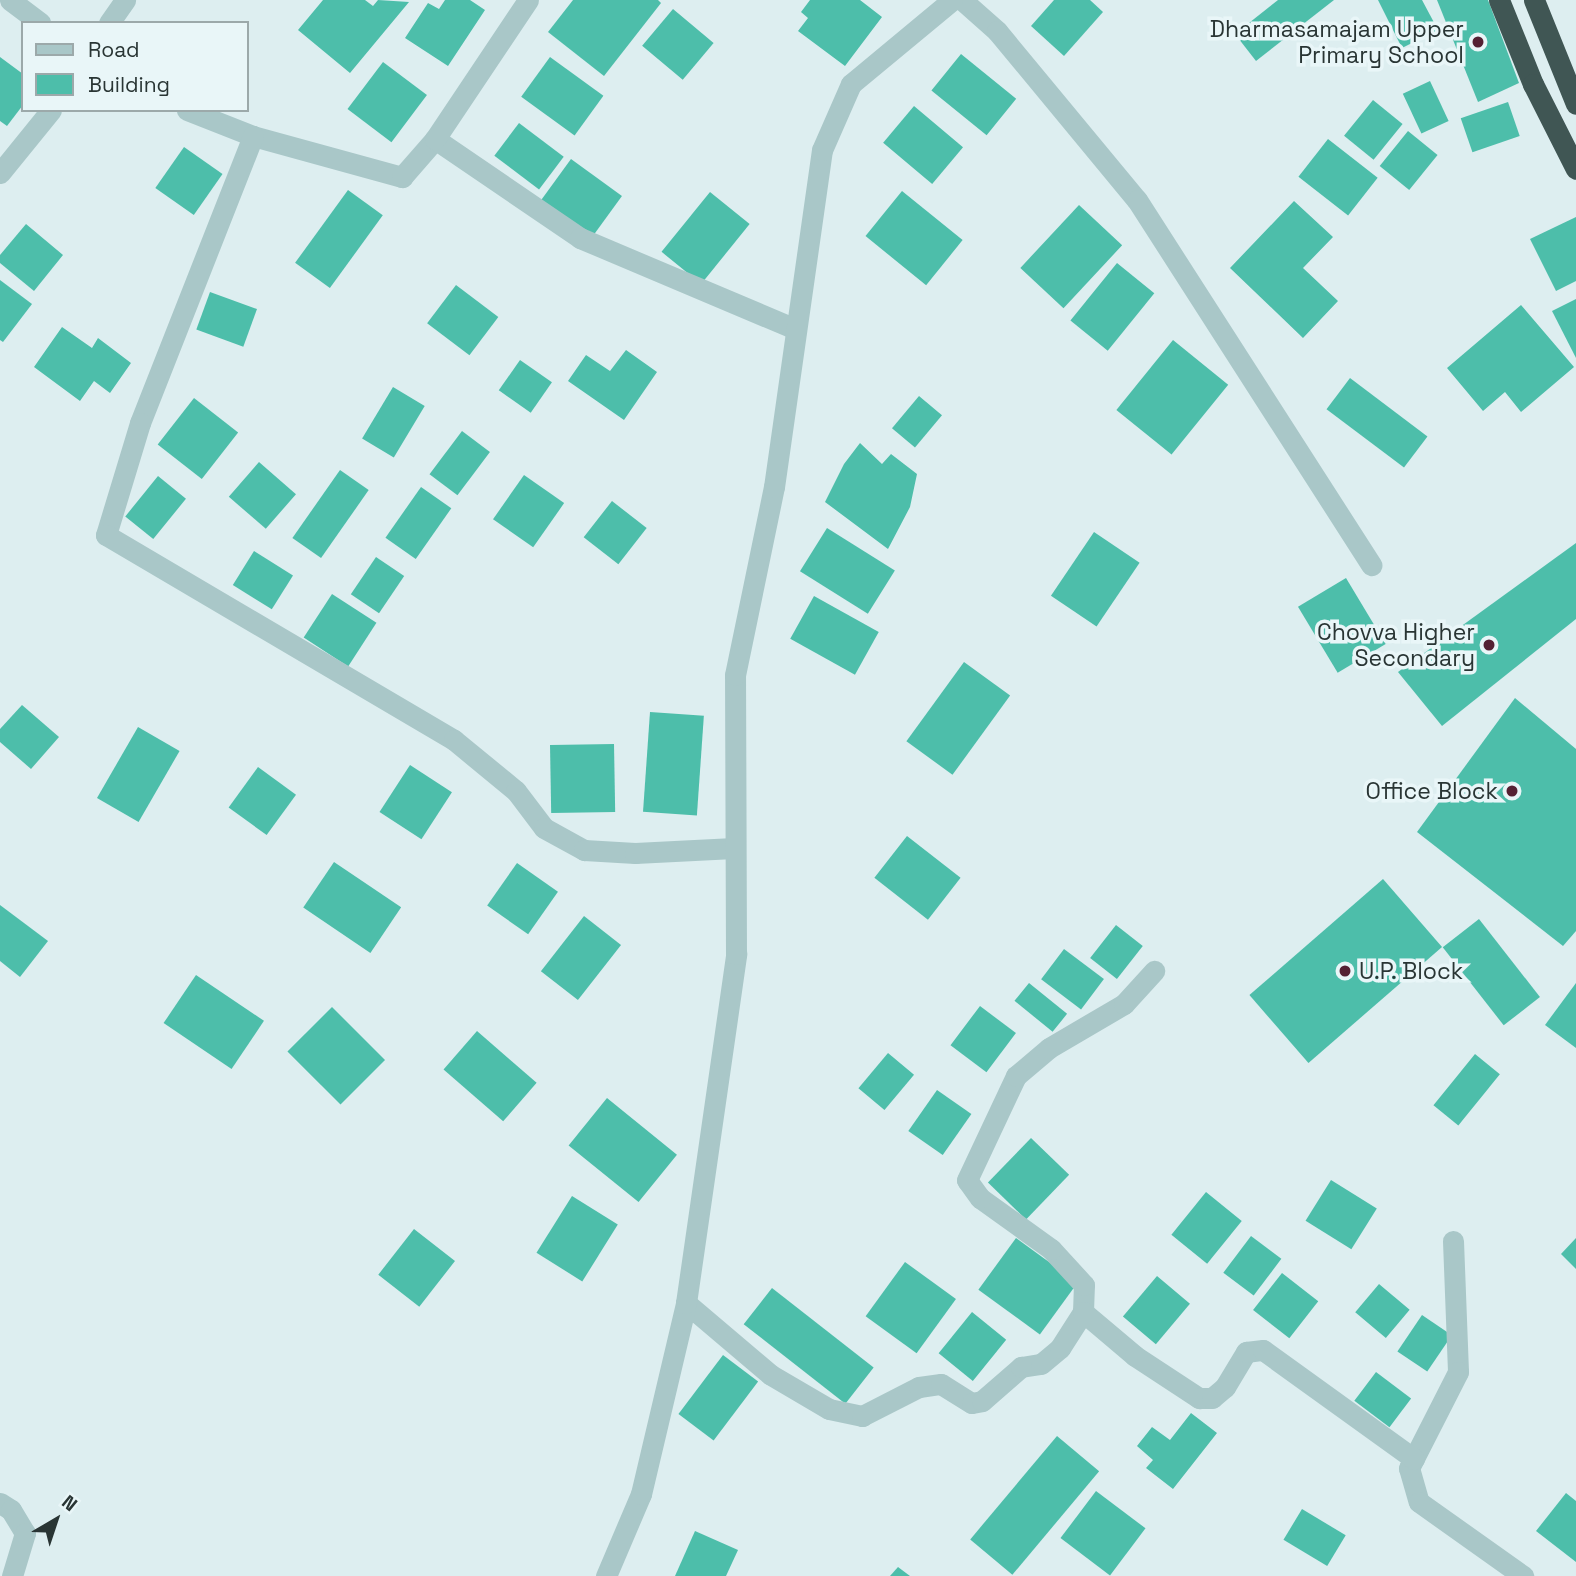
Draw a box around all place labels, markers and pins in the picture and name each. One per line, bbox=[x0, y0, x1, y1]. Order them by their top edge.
place label: Dharmasamajam Upper Primary School bbox=[1210, 15, 1464, 69]
marker: Dharmasamajam Upper Primary School bbox=[1470, 34, 1486, 50]
place label: Chovva Higher Secondary bbox=[1317, 618, 1475, 672]
marker: Chovva Higher Secondary bbox=[1481, 637, 1497, 653]
place label: Office Block bbox=[1366, 777, 1498, 805]
marker: Office Block bbox=[1504, 783, 1520, 799]
place label: U.P. Block bbox=[1359, 957, 1464, 985]
marker: U.P. Block bbox=[1337, 963, 1353, 979]

